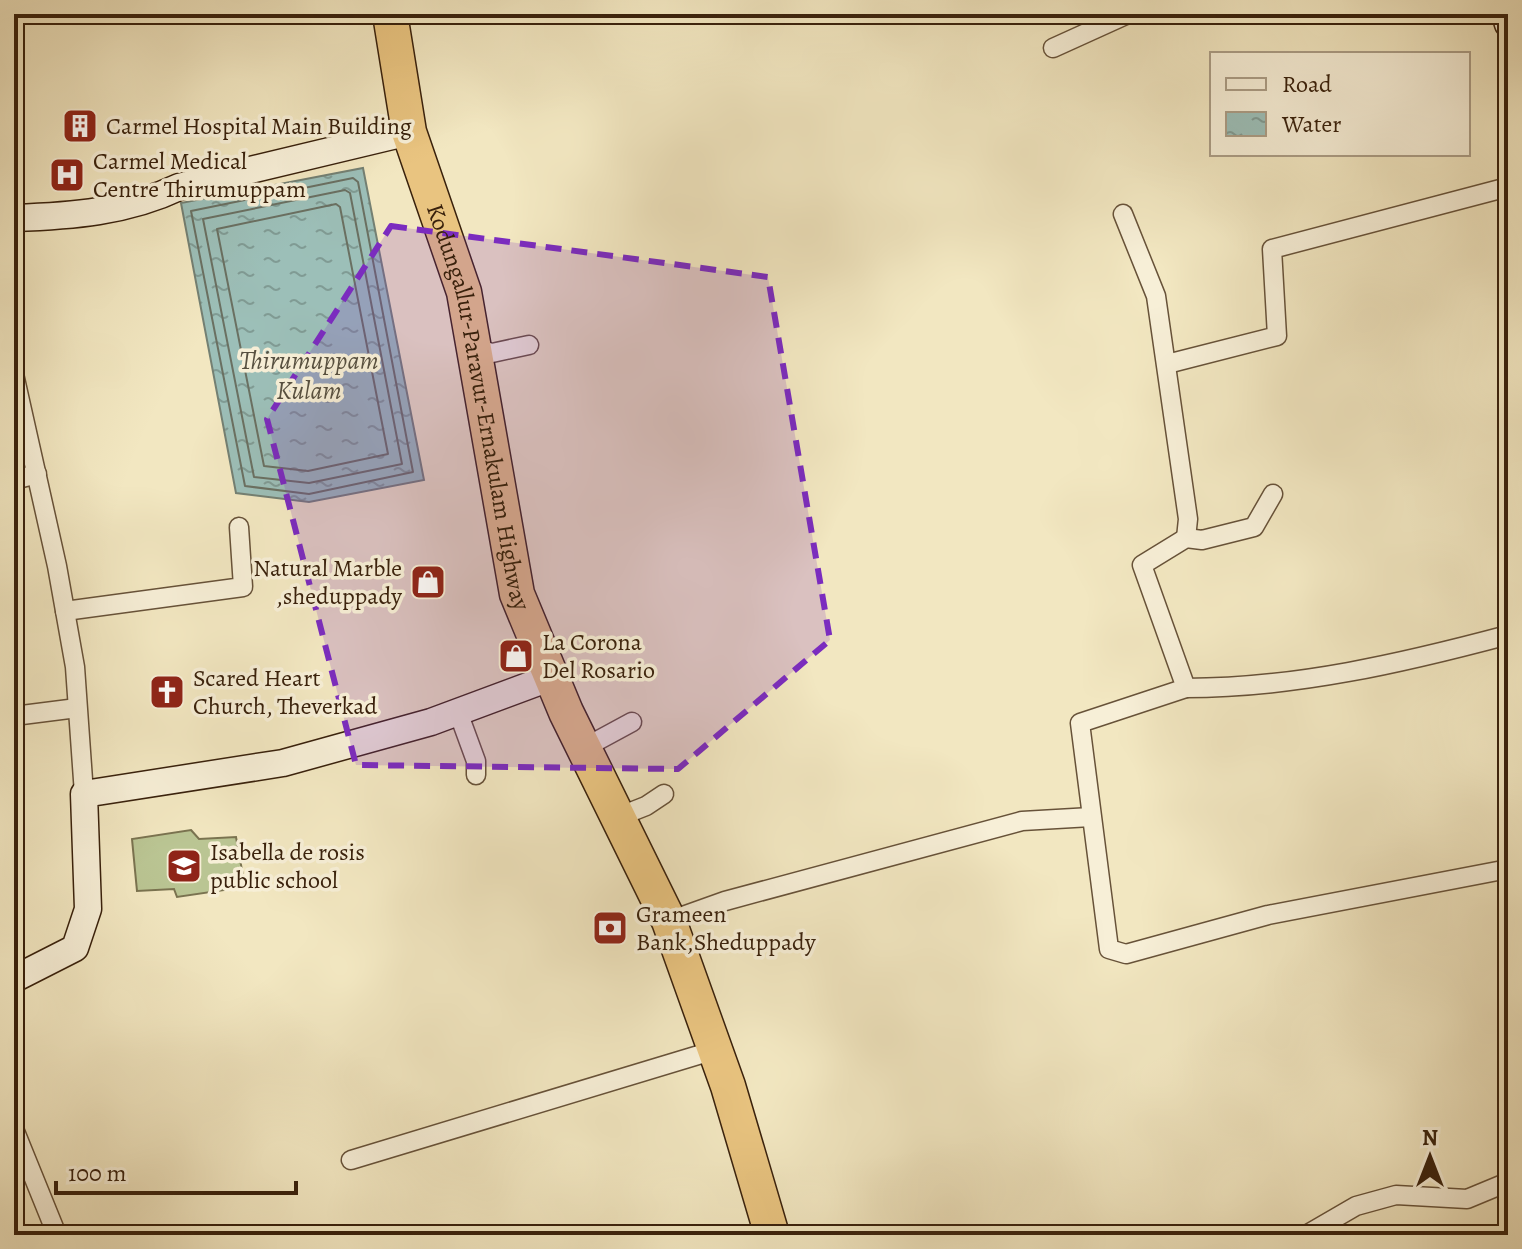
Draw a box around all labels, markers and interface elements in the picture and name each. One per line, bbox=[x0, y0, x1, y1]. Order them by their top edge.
legend bbox=[1210, 52, 1470, 156]
text: Road bbox=[1282, 68, 1332, 100]
building icon: Carmel Hospital Main Building bbox=[61, 107, 99, 145]
text: Water bbox=[1281, 108, 1342, 140]
place label: Carmel Hospital Main Building bbox=[106, 110, 412, 142]
place label: Carmel Medical Centre Thirumuppam bbox=[93, 145, 306, 205]
hospital icon: Carmel Medical Centre Thirumuppam bbox=[48, 156, 86, 194]
street label: Kodungallur-Paravur-Ernakulam Highway bbox=[419, 199, 538, 615]
water label: Thirumuppam Kulam bbox=[239, 343, 379, 408]
place label: Natural Marble ,sheduppady bbox=[253, 552, 402, 612]
shop icon: Natural Marble ,sheduppady bbox=[409, 563, 447, 601]
place label: La Corona Del Rosario bbox=[542, 626, 655, 686]
shop icon: La Corona Del Rosario bbox=[497, 637, 535, 675]
place label: Scared Heart Church, Theverkad bbox=[193, 662, 377, 722]
church icon: Scared Heart Church, Theverkad bbox=[148, 673, 186, 711]
place label: Isabella de rosis public school bbox=[210, 836, 365, 896]
school or university icon: Isabella de rosis public school bbox=[165, 847, 203, 885]
place label: Grameen Bank,Sheduppady bbox=[636, 898, 816, 958]
bank icon: Grameen Bank,Sheduppady bbox=[591, 909, 629, 947]
north arrow bbox=[1390, 1117, 1470, 1197]
text: N bbox=[1422, 1123, 1438, 1153]
scale bar bbox=[56, 1145, 296, 1195]
text: 100 m bbox=[68, 1157, 127, 1189]

